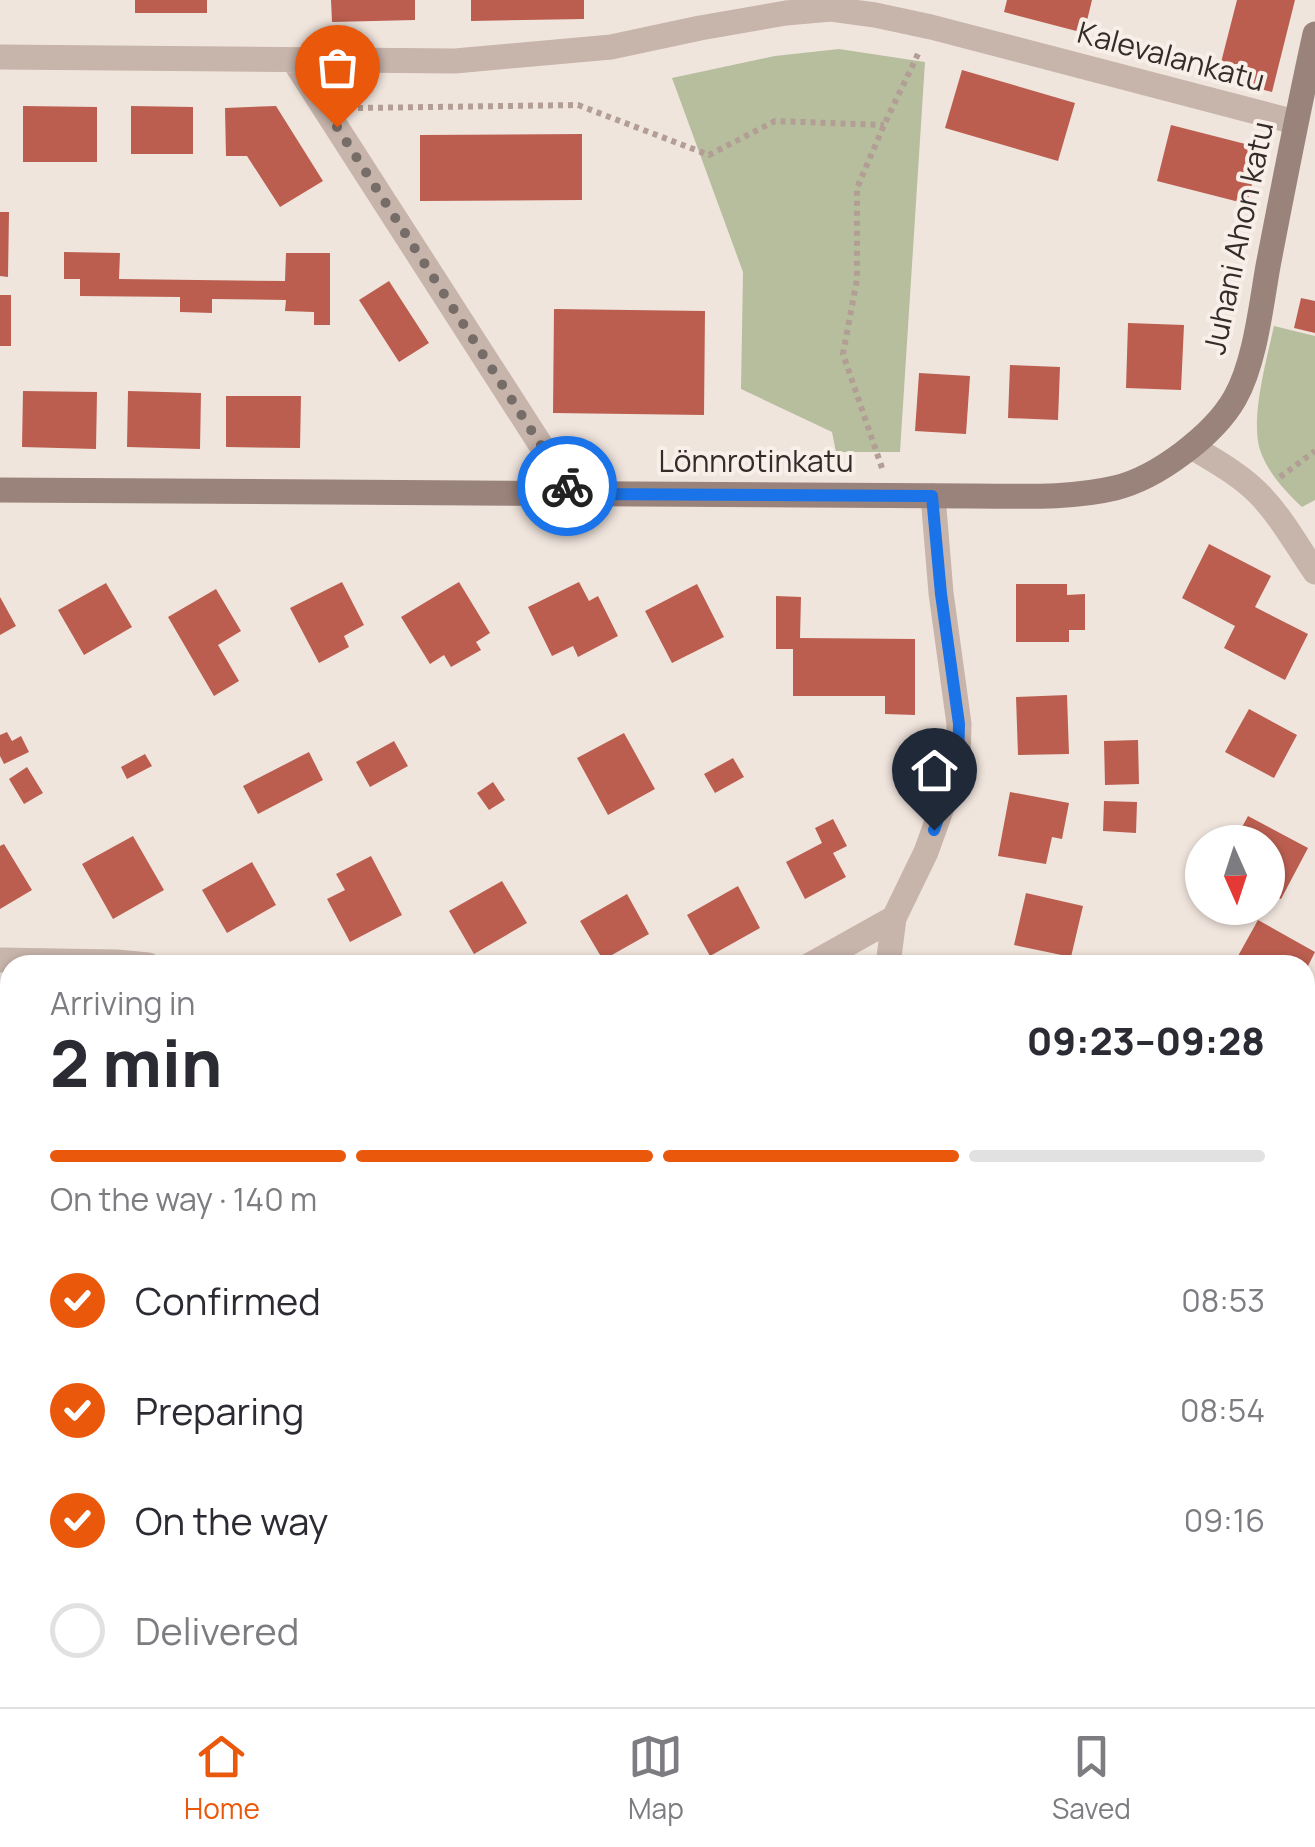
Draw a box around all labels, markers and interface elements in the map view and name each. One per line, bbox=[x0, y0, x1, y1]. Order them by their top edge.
street label: Kalevalankatu bbox=[1073, 11, 1270, 100]
pin bbox=[295, 25, 380, 128]
icon: bag bbox=[310, 40, 365, 95]
street label: Juhani Ahon katu bbox=[1193, 118, 1282, 358]
courier bbox=[517, 436, 617, 536]
street label: Lönnrotinkatu bbox=[658, 440, 854, 481]
icon: bike bbox=[540, 459, 595, 514]
pin bbox=[892, 728, 977, 831]
icon: home bbox=[907, 743, 962, 798]
north arrow bbox=[1185, 825, 1285, 925]
map controls bbox=[1185, 825, 1285, 925]
text: Arriving in bbox=[50, 981, 195, 1025]
text: 09:23–09:28 bbox=[1027, 1014, 1265, 1066]
text: 2 min bbox=[50, 1018, 222, 1107]
text: On the way · 140 m bbox=[50, 1177, 317, 1221]
icon: check bbox=[50, 1273, 105, 1328]
text: Confirmed bbox=[135, 1274, 321, 1326]
text: 08:53 bbox=[1181, 1278, 1265, 1322]
icon: check bbox=[50, 1383, 105, 1438]
text: Preparing bbox=[135, 1384, 304, 1436]
text: 08:54 bbox=[1180, 1388, 1265, 1432]
icon: check bbox=[50, 1493, 105, 1548]
text: On the way bbox=[135, 1494, 328, 1546]
text: 09:16 bbox=[1184, 1498, 1265, 1542]
text: Delivered bbox=[135, 1604, 299, 1656]
tab: Home bbox=[184, 1729, 260, 1827]
tab: Map bbox=[628, 1729, 684, 1827]
tab: Saved bbox=[1052, 1729, 1131, 1827]

